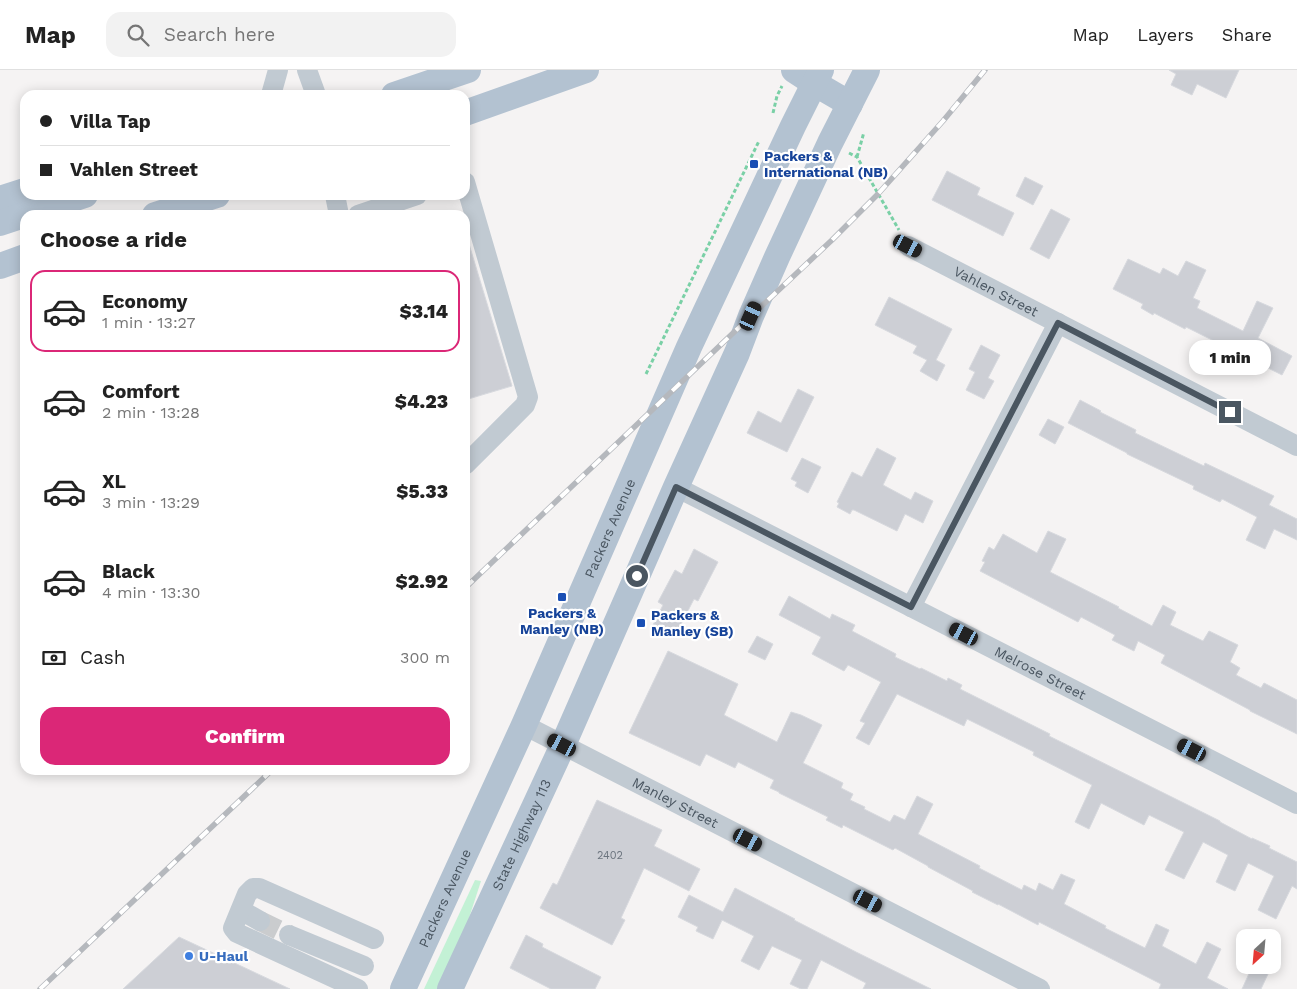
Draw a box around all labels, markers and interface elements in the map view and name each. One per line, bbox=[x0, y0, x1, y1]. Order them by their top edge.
search box bbox=[106, 12, 456, 57]
text: Map bbox=[25, 21, 76, 49]
icon: search bbox=[124, 21, 152, 49]
text: Search here bbox=[164, 23, 275, 46]
text: Map bbox=[1072, 24, 1109, 45]
text: Layers bbox=[1137, 24, 1194, 45]
text: Share bbox=[1222, 24, 1272, 45]
text: Villa Tap bbox=[70, 110, 151, 133]
place label: Packers & International (NB) bbox=[764, 148, 888, 180]
text: Vahlen Street bbox=[70, 158, 198, 181]
marker: Packers & International (NB) bbox=[748, 158, 760, 170]
text: Choose a ride bbox=[40, 227, 187, 252]
car bbox=[891, 233, 924, 259]
street label: Vahlen Street bbox=[951, 263, 1041, 320]
icon: car bbox=[42, 289, 87, 334]
text: Economy bbox=[102, 290, 187, 313]
car bbox=[738, 299, 763, 333]
text: $3.14 bbox=[399, 300, 448, 323]
text: 1 min · 13:27 bbox=[102, 313, 196, 332]
callout: 1 min bbox=[1189, 340, 1271, 374]
text: 1 min bbox=[1209, 348, 1251, 367]
icon: car bbox=[42, 379, 87, 424]
text: Comfort bbox=[102, 380, 180, 403]
text: $4.23 bbox=[395, 390, 448, 413]
route end bbox=[1219, 401, 1241, 423]
text: 2 min · 13:28 bbox=[102, 403, 200, 422]
icon: car bbox=[42, 469, 87, 514]
text: XL bbox=[102, 470, 126, 493]
street label: Packers Avenue bbox=[581, 476, 639, 580]
text: $5.33 bbox=[396, 480, 448, 503]
text: 3 min · 13:29 bbox=[102, 493, 200, 512]
icon: car bbox=[42, 559, 87, 604]
text: Black bbox=[102, 560, 155, 583]
route start bbox=[626, 565, 648, 587]
text: $2.92 bbox=[395, 570, 448, 593]
text: 4 min · 13:30 bbox=[102, 583, 200, 602]
marker: Packers & Manley (NB) bbox=[556, 591, 568, 603]
place label: Packers & Manley (NB) bbox=[520, 605, 604, 637]
place label: Packers & Manley (SB) bbox=[651, 607, 734, 639]
marker: Packers & Manley (SB) bbox=[635, 617, 647, 629]
car bbox=[947, 621, 980, 647]
street label: Melrose Street bbox=[992, 643, 1089, 703]
icon: cash bbox=[40, 644, 68, 672]
text: Cash bbox=[80, 646, 126, 669]
text: 300 m bbox=[400, 648, 450, 667]
button: Confirm bbox=[40, 707, 450, 765]
car bbox=[545, 732, 578, 758]
car bbox=[1175, 737, 1208, 763]
street label: Manley Street bbox=[630, 774, 721, 831]
street label: State Highway 113 bbox=[489, 777, 554, 893]
car bbox=[731, 827, 764, 853]
street label: Packers Avenue bbox=[415, 846, 474, 950]
house number: 2402 bbox=[597, 849, 623, 862]
car bbox=[851, 888, 884, 914]
north arrow bbox=[1236, 929, 1281, 974]
map controls bbox=[1236, 929, 1281, 974]
place label: U-Haul bbox=[199, 948, 248, 964]
marker: U-Haul bbox=[183, 950, 195, 962]

